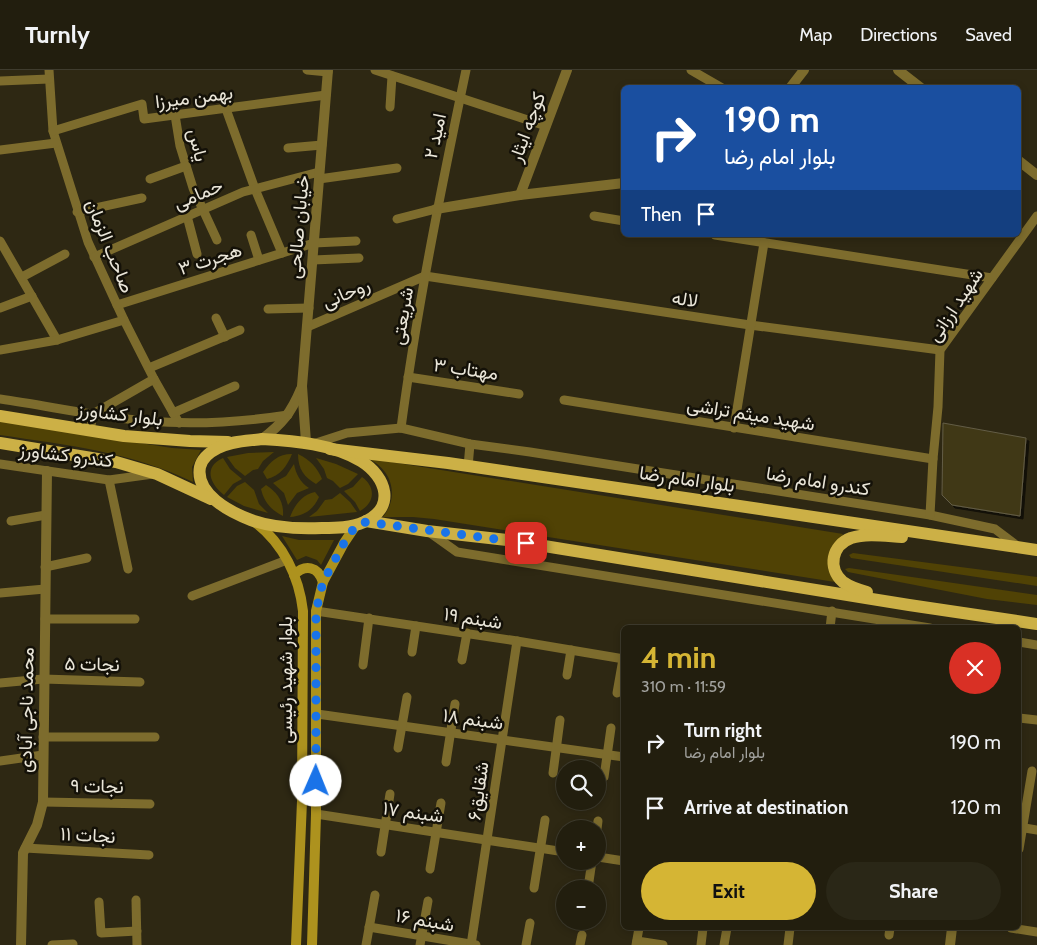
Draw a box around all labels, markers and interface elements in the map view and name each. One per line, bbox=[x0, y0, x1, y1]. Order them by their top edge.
text: Turnly bbox=[25, 20, 90, 49]
text: Map bbox=[799, 24, 832, 46]
text: Directions bbox=[860, 24, 937, 46]
text: Saved bbox=[965, 24, 1012, 46]
street label: بهمن میرزا bbox=[154, 81, 234, 113]
street label: کوچه ایثار bbox=[503, 89, 552, 167]
text: 190 m bbox=[724, 98, 820, 141]
icon: right bbox=[641, 105, 706, 170]
street label: امید ۲ bbox=[419, 111, 451, 161]
street label: یاس bbox=[183, 126, 213, 164]
text: بلوار امام رضا bbox=[724, 143, 835, 170]
street label: حمامی bbox=[170, 173, 226, 215]
street label: خیابان صالحی bbox=[282, 174, 314, 280]
street label: صاحب الزمان bbox=[81, 196, 139, 296]
icon: arrive bbox=[692, 200, 720, 228]
text: Then bbox=[641, 203, 682, 226]
street label: هجرت ۳ bbox=[175, 238, 245, 280]
street label: شهید ارزانی bbox=[922, 264, 988, 346]
street label: روحانی bbox=[318, 273, 374, 313]
street label: شریعتی bbox=[386, 285, 418, 347]
street label: لاله bbox=[670, 286, 700, 312]
street label: مهتاب ۳ bbox=[432, 353, 500, 385]
street label: شهید میثم تراشی bbox=[685, 393, 817, 436]
street label: بلوار کشاورز bbox=[75, 397, 164, 431]
street label: کندرو کشاورز bbox=[17, 438, 114, 472]
street label: بلوار امام رضا bbox=[638, 461, 736, 498]
street label: کندرو امام رضا bbox=[764, 461, 872, 502]
pin bbox=[505, 522, 547, 564]
icon: arrive bbox=[512, 529, 540, 557]
street label: شبنم ۱۹ bbox=[442, 602, 504, 635]
street label: بلوار شهید رئیسی bbox=[274, 616, 297, 744]
text: 4 min bbox=[641, 639, 716, 676]
button: close bbox=[949, 642, 1001, 694]
street label: محمد ناجی آبادی bbox=[13, 647, 39, 773]
street label: نجات ۵ bbox=[64, 652, 120, 676]
text: 310 m · 11:59 bbox=[641, 677, 726, 696]
street label: شبنم ۱۸ bbox=[441, 703, 505, 736]
text: Turn right bbox=[684, 719, 762, 742]
icon: right bbox=[641, 729, 669, 757]
text: 190 m bbox=[950, 731, 1001, 754]
text: بلوار امام رضا bbox=[684, 743, 765, 762]
position arrow bbox=[289, 754, 341, 806]
street label: شقایق۶ bbox=[462, 760, 494, 822]
map controls bbox=[556, 760, 606, 930]
button: search bbox=[556, 760, 606, 810]
street label: نجات ۹ bbox=[70, 774, 124, 798]
icon: arrive bbox=[641, 794, 669, 822]
street label: شبنم ۱۷ bbox=[381, 796, 445, 829]
text: Arrive at destination bbox=[684, 796, 848, 819]
text: 120 m bbox=[951, 796, 1001, 819]
button: + bbox=[556, 820, 606, 870]
street label: نجات ۱۱ bbox=[60, 822, 116, 848]
button: Exit bbox=[641, 862, 816, 920]
button: Share bbox=[826, 862, 1001, 920]
button: − bbox=[556, 880, 606, 930]
street label: شبنم ۱۶ bbox=[394, 904, 456, 937]

